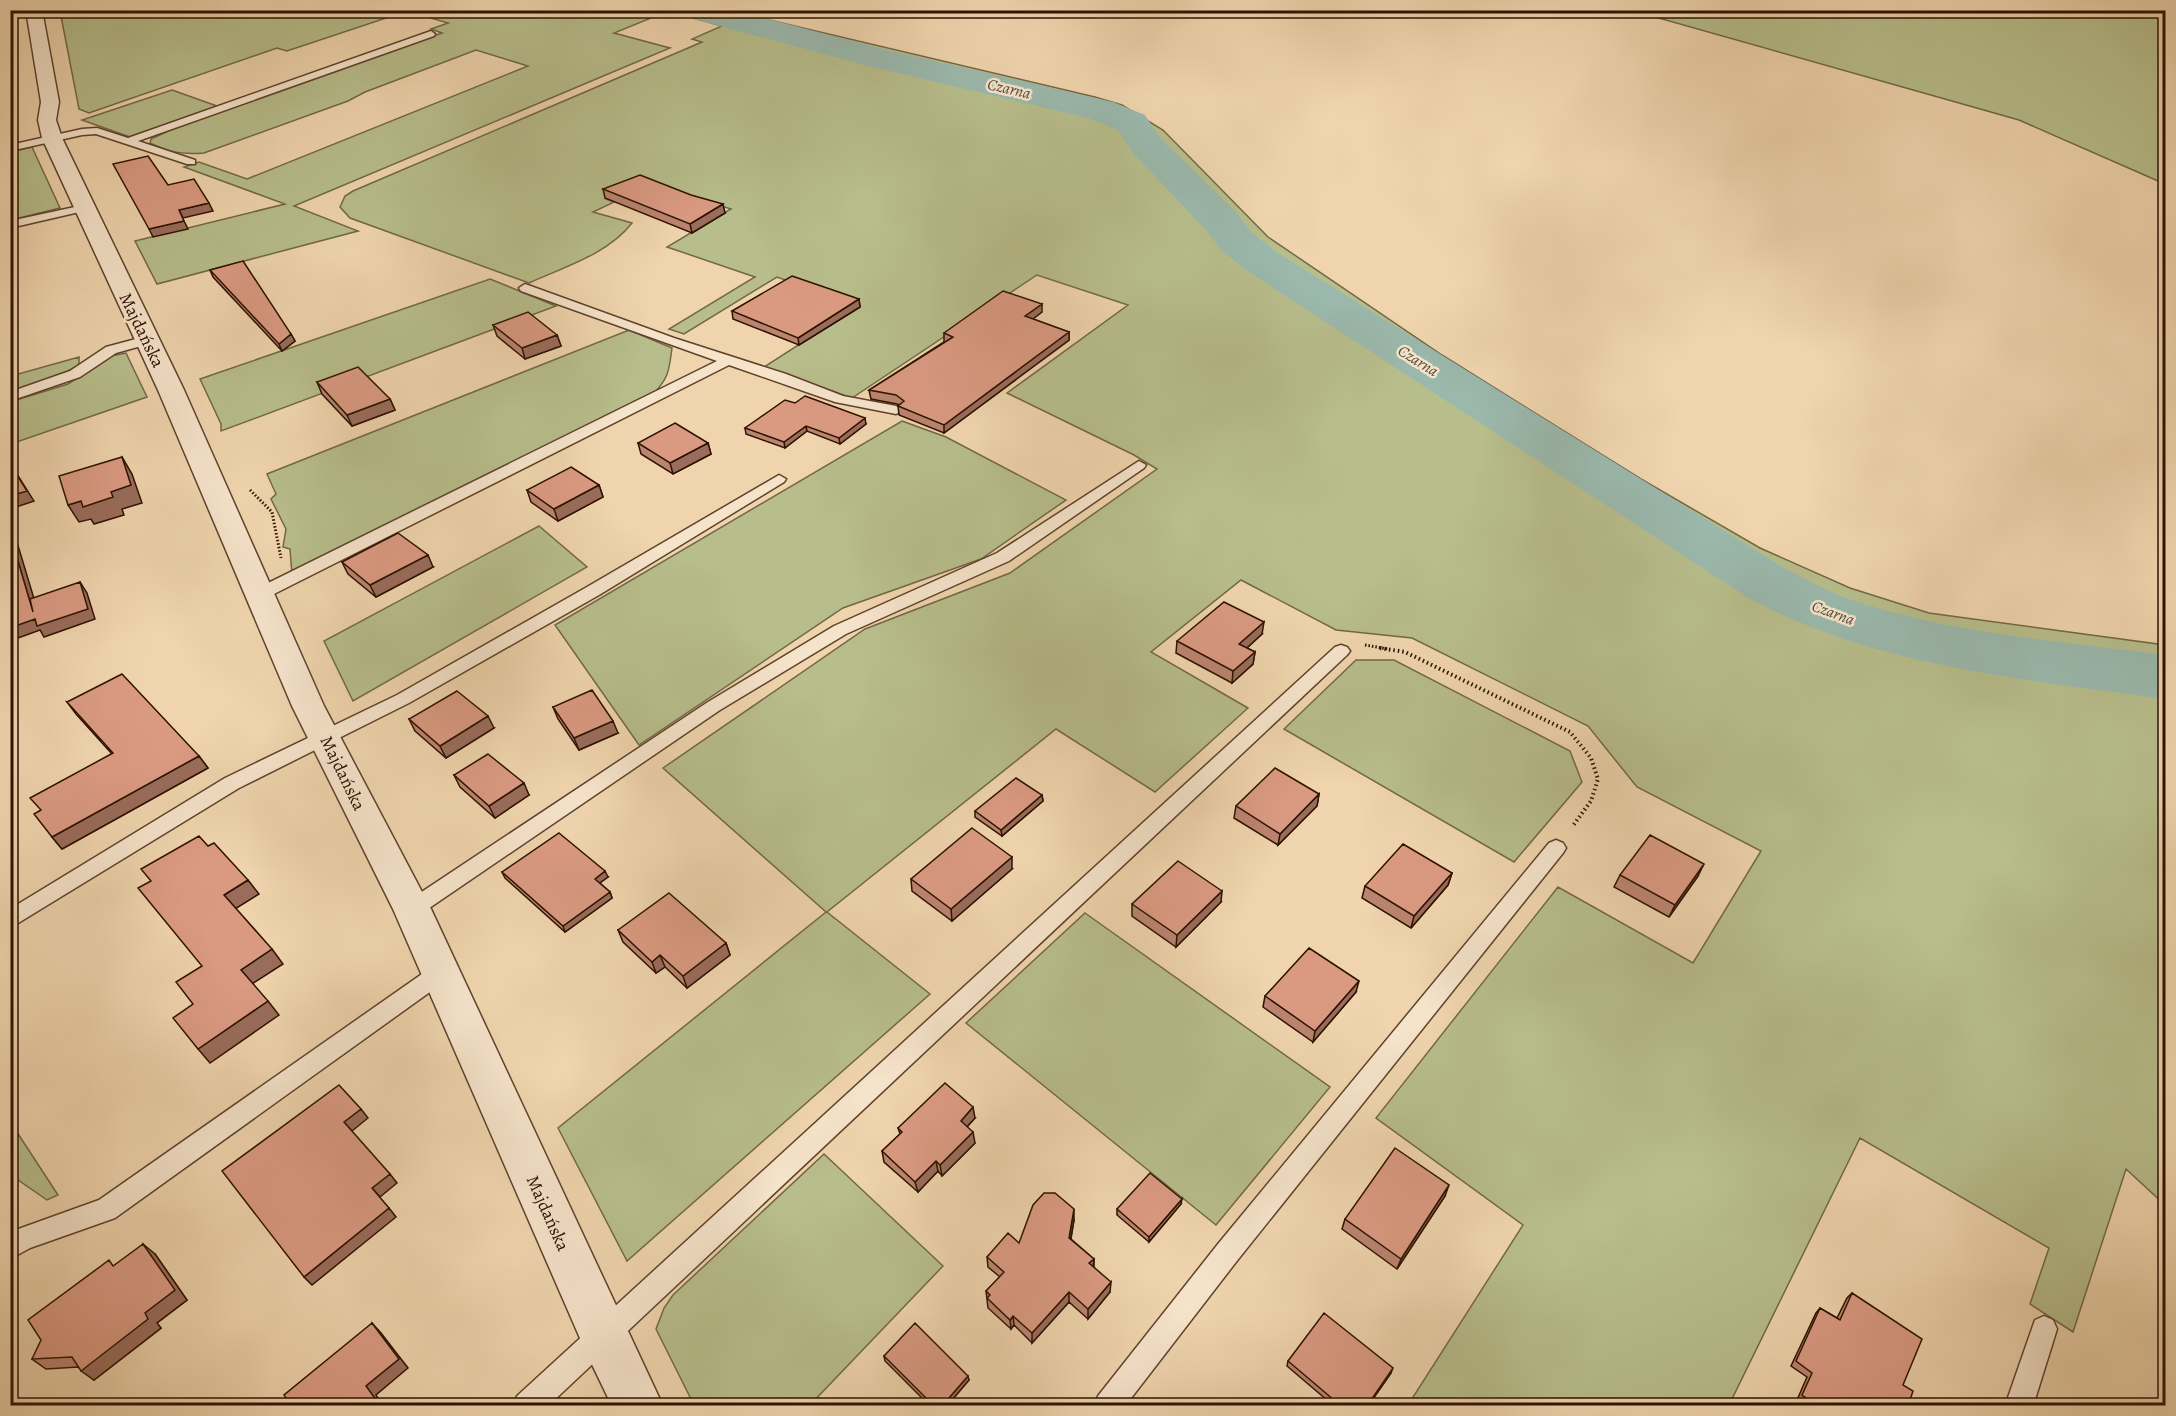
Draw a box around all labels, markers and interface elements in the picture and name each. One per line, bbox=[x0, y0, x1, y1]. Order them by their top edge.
water label: Czarna bbox=[985, 73, 1033, 105]
street label: Majdańska bbox=[114, 289, 171, 372]
water label: Czarna bbox=[1394, 340, 1443, 382]
water label: Czarna bbox=[1809, 595, 1858, 631]
street label: Majdańska bbox=[315, 732, 372, 815]
street label: Majdańska bbox=[521, 1171, 576, 1255]

